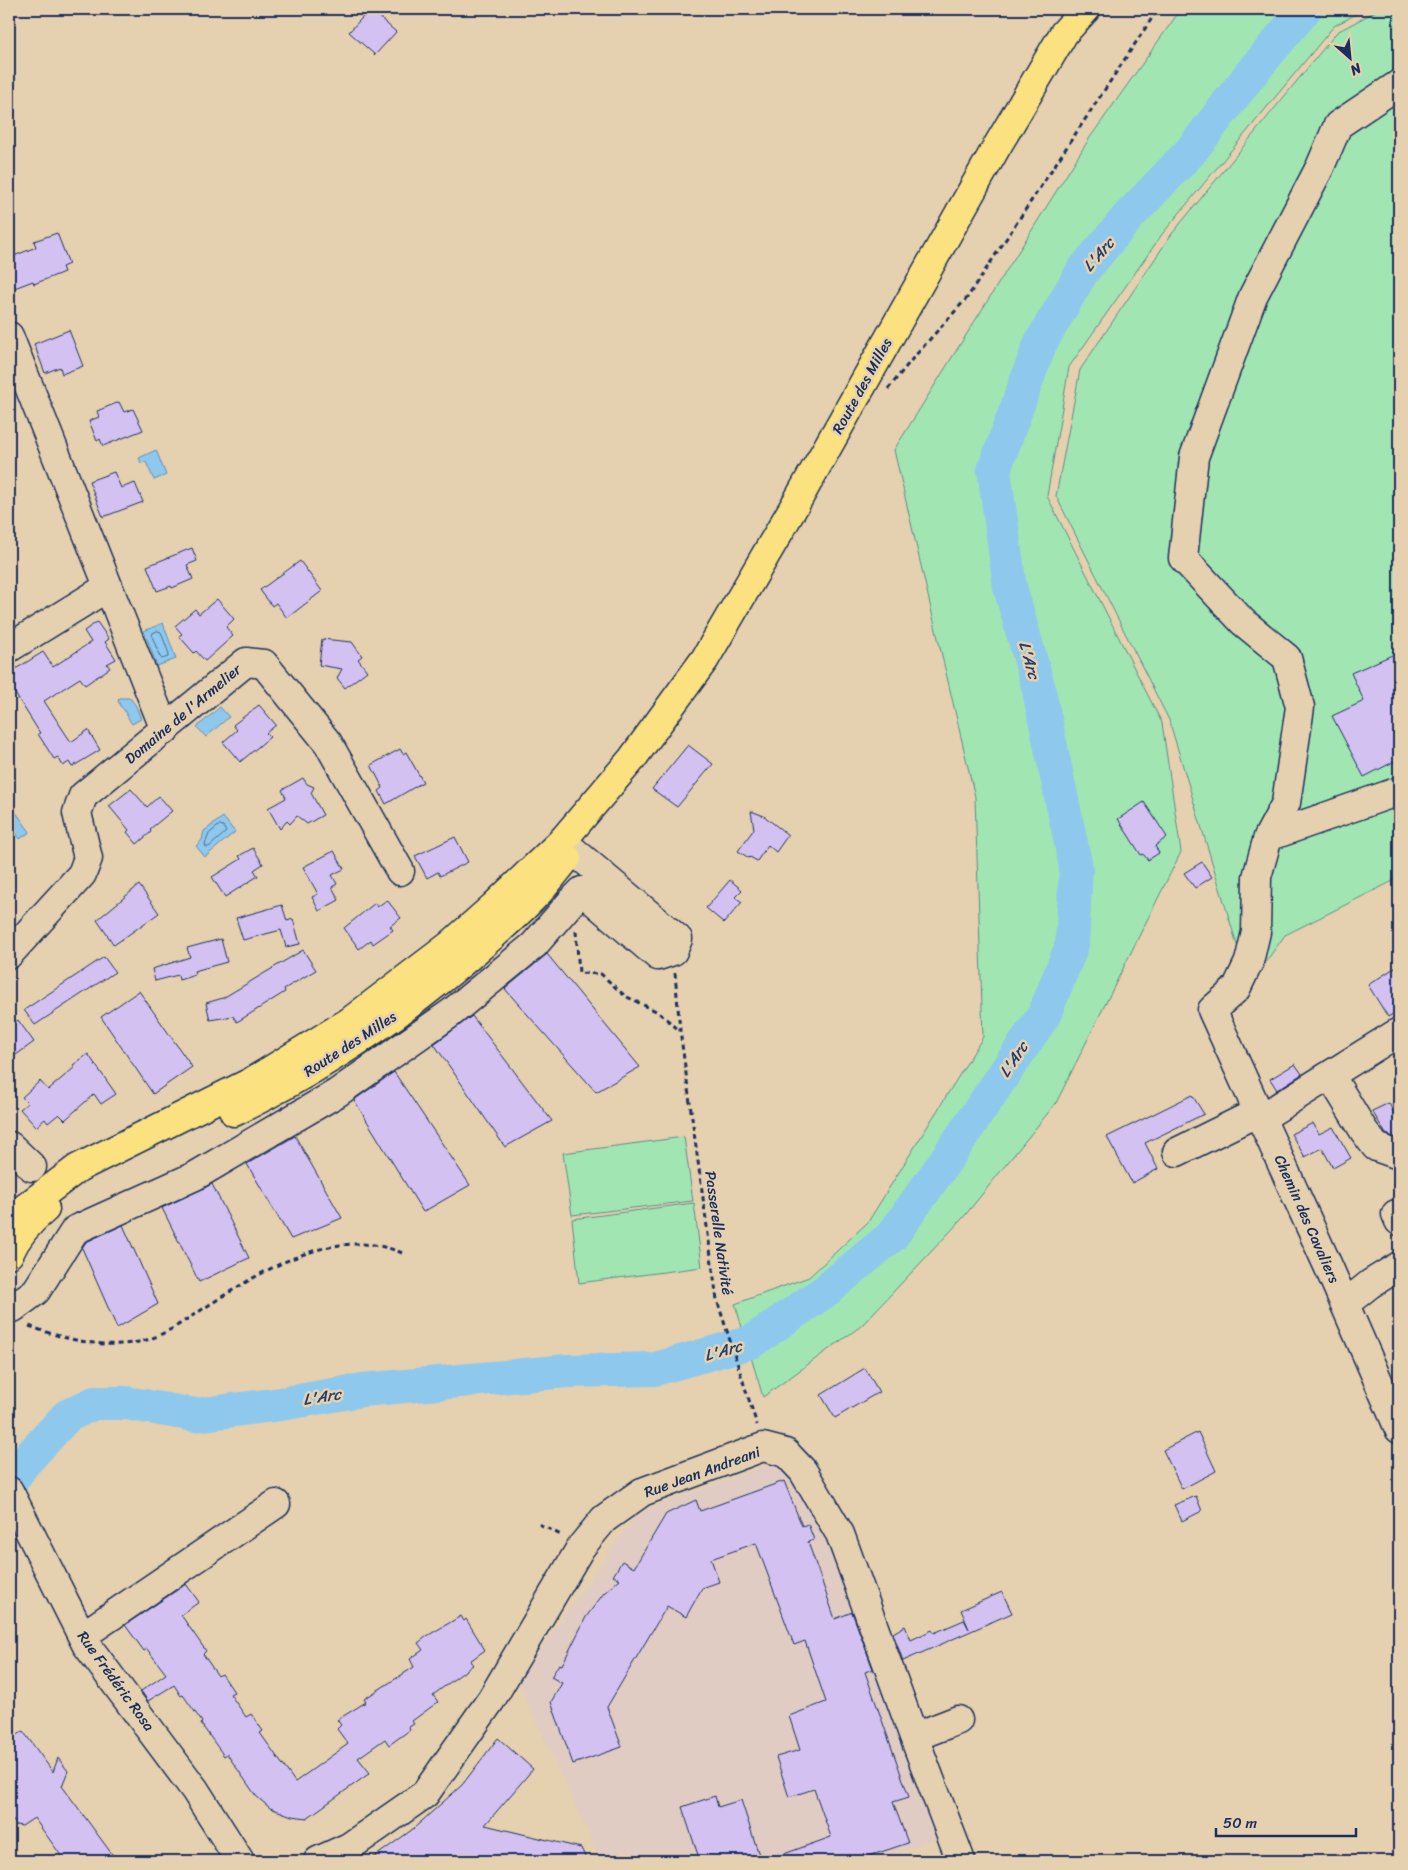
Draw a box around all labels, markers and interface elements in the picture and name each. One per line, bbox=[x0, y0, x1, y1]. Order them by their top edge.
north arrow bbox=[1326, 32, 1376, 82]
text: N bbox=[1345, 55, 1367, 83]
water label: L'Arc bbox=[1075, 230, 1123, 278]
street label: Route des Milles bbox=[825, 332, 900, 439]
water label: L'Arc bbox=[1010, 638, 1049, 684]
street label: Domaine de l'Armelier bbox=[119, 657, 248, 771]
street label: Route des Milles bbox=[298, 1004, 402, 1084]
water label: L'Arc bbox=[991, 1034, 1037, 1083]
street label: Chemin des Cavaliers bbox=[1267, 1150, 1347, 1288]
street label: Passerelle Nativité bbox=[697, 1169, 741, 1297]
water label: L'Arc bbox=[701, 1331, 747, 1370]
water label: L'Arc bbox=[301, 1379, 344, 1414]
street label: Rue Jean Andreani bbox=[640, 1439, 765, 1505]
street label: Rue Frédéric Rosa bbox=[70, 1625, 162, 1737]
scale bar bbox=[1216, 1805, 1356, 1837]
text: 50 m bbox=[1223, 1810, 1258, 1836]

